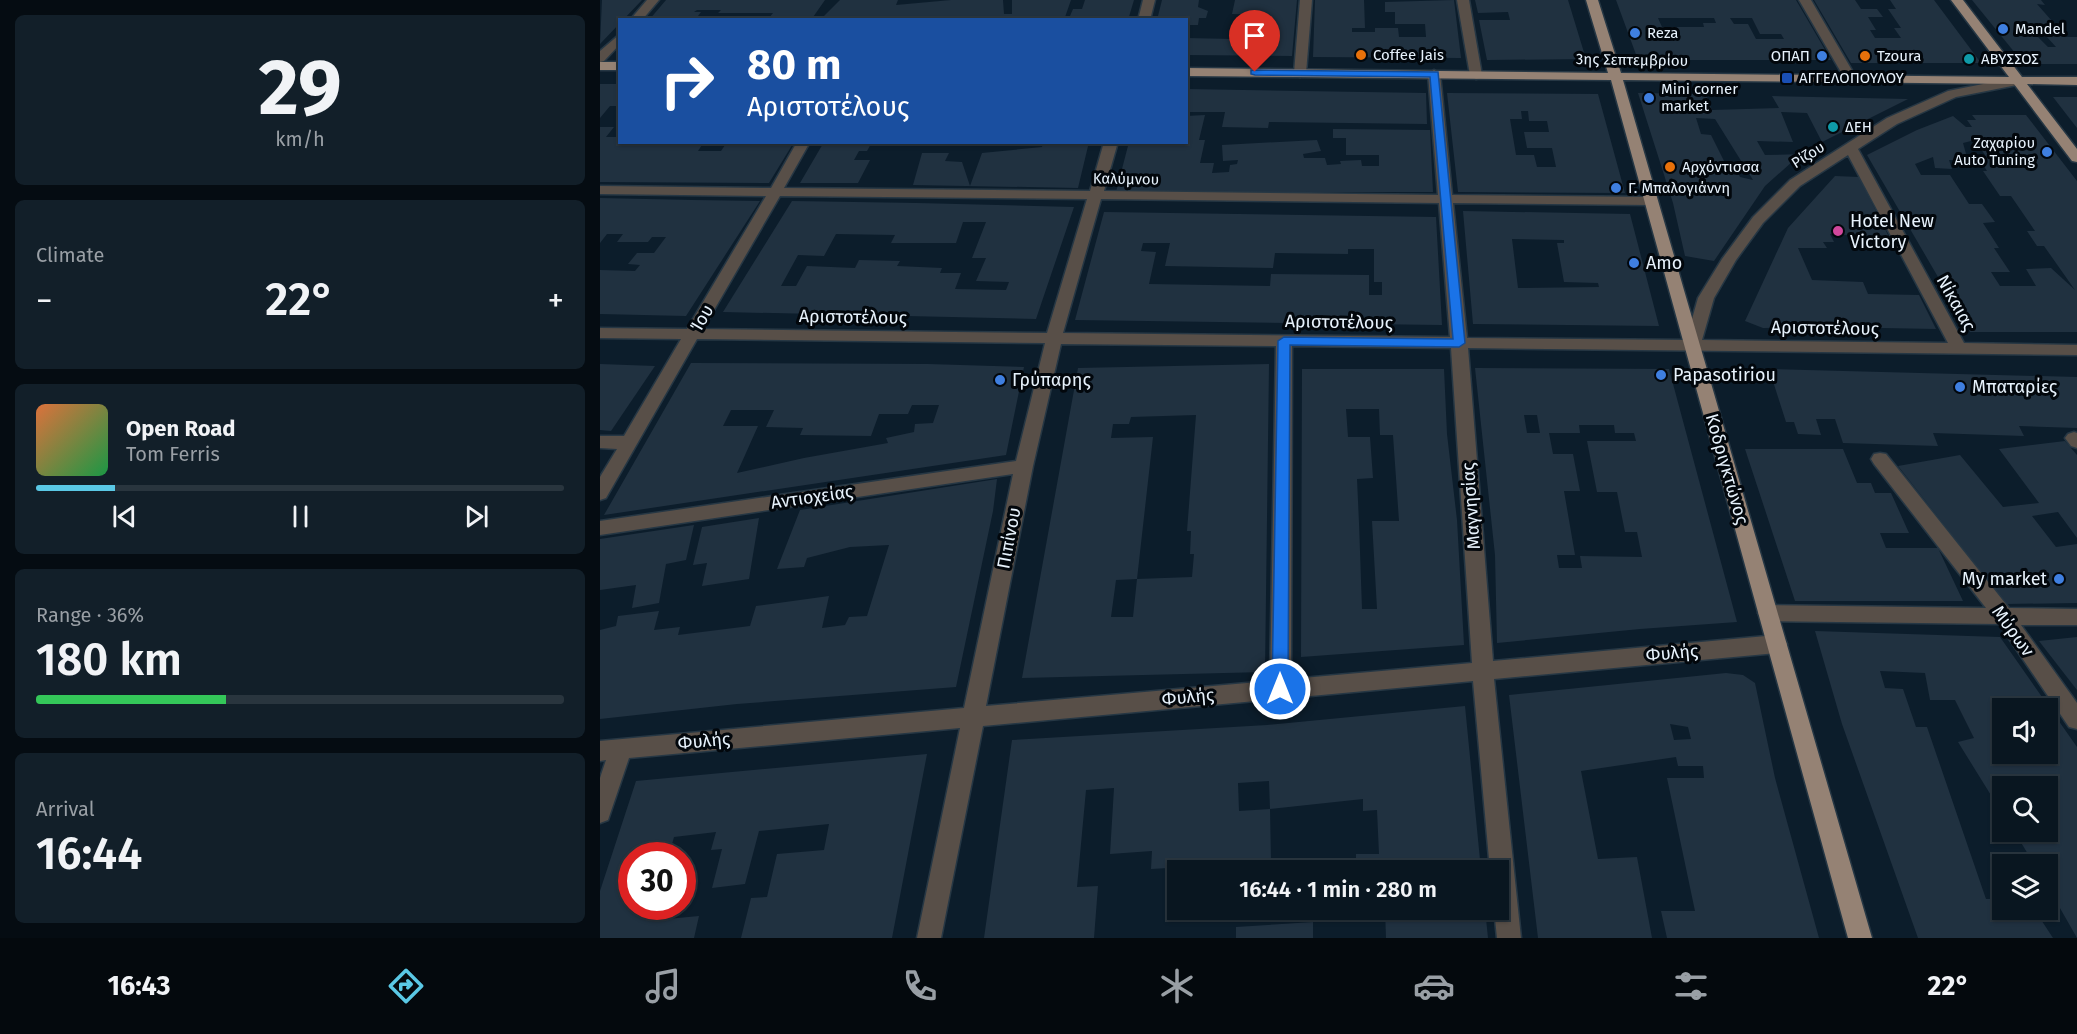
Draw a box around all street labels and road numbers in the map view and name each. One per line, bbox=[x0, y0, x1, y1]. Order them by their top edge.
street label: 3ης Σεπτεμβρίου bbox=[1576, 50, 1688, 70]
street label: Ρίζου bbox=[1788, 138, 1828, 172]
street label: Καλύμνου bbox=[1093, 169, 1159, 189]
street label: Νίκαιας bbox=[1932, 271, 1981, 336]
street label: Ίου bbox=[686, 300, 718, 336]
street label: Αριστοτέλους bbox=[799, 305, 908, 329]
street label: Αριστοτέλους bbox=[1285, 310, 1394, 334]
street label: Αριστοτέλους bbox=[1771, 316, 1880, 340]
street label: Κοδριγκτώνος bbox=[1701, 411, 1753, 527]
street label: Μαγνησίας bbox=[1457, 461, 1485, 550]
street label: Αντιοχείας bbox=[769, 480, 855, 514]
street label: Πιπίνου bbox=[992, 505, 1026, 571]
street label: Μύρων bbox=[1987, 601, 2039, 661]
street label: Φυλής bbox=[1645, 640, 1700, 666]
street label: Φυλής bbox=[1161, 684, 1216, 710]
street label: Φυλής bbox=[677, 728, 732, 754]

